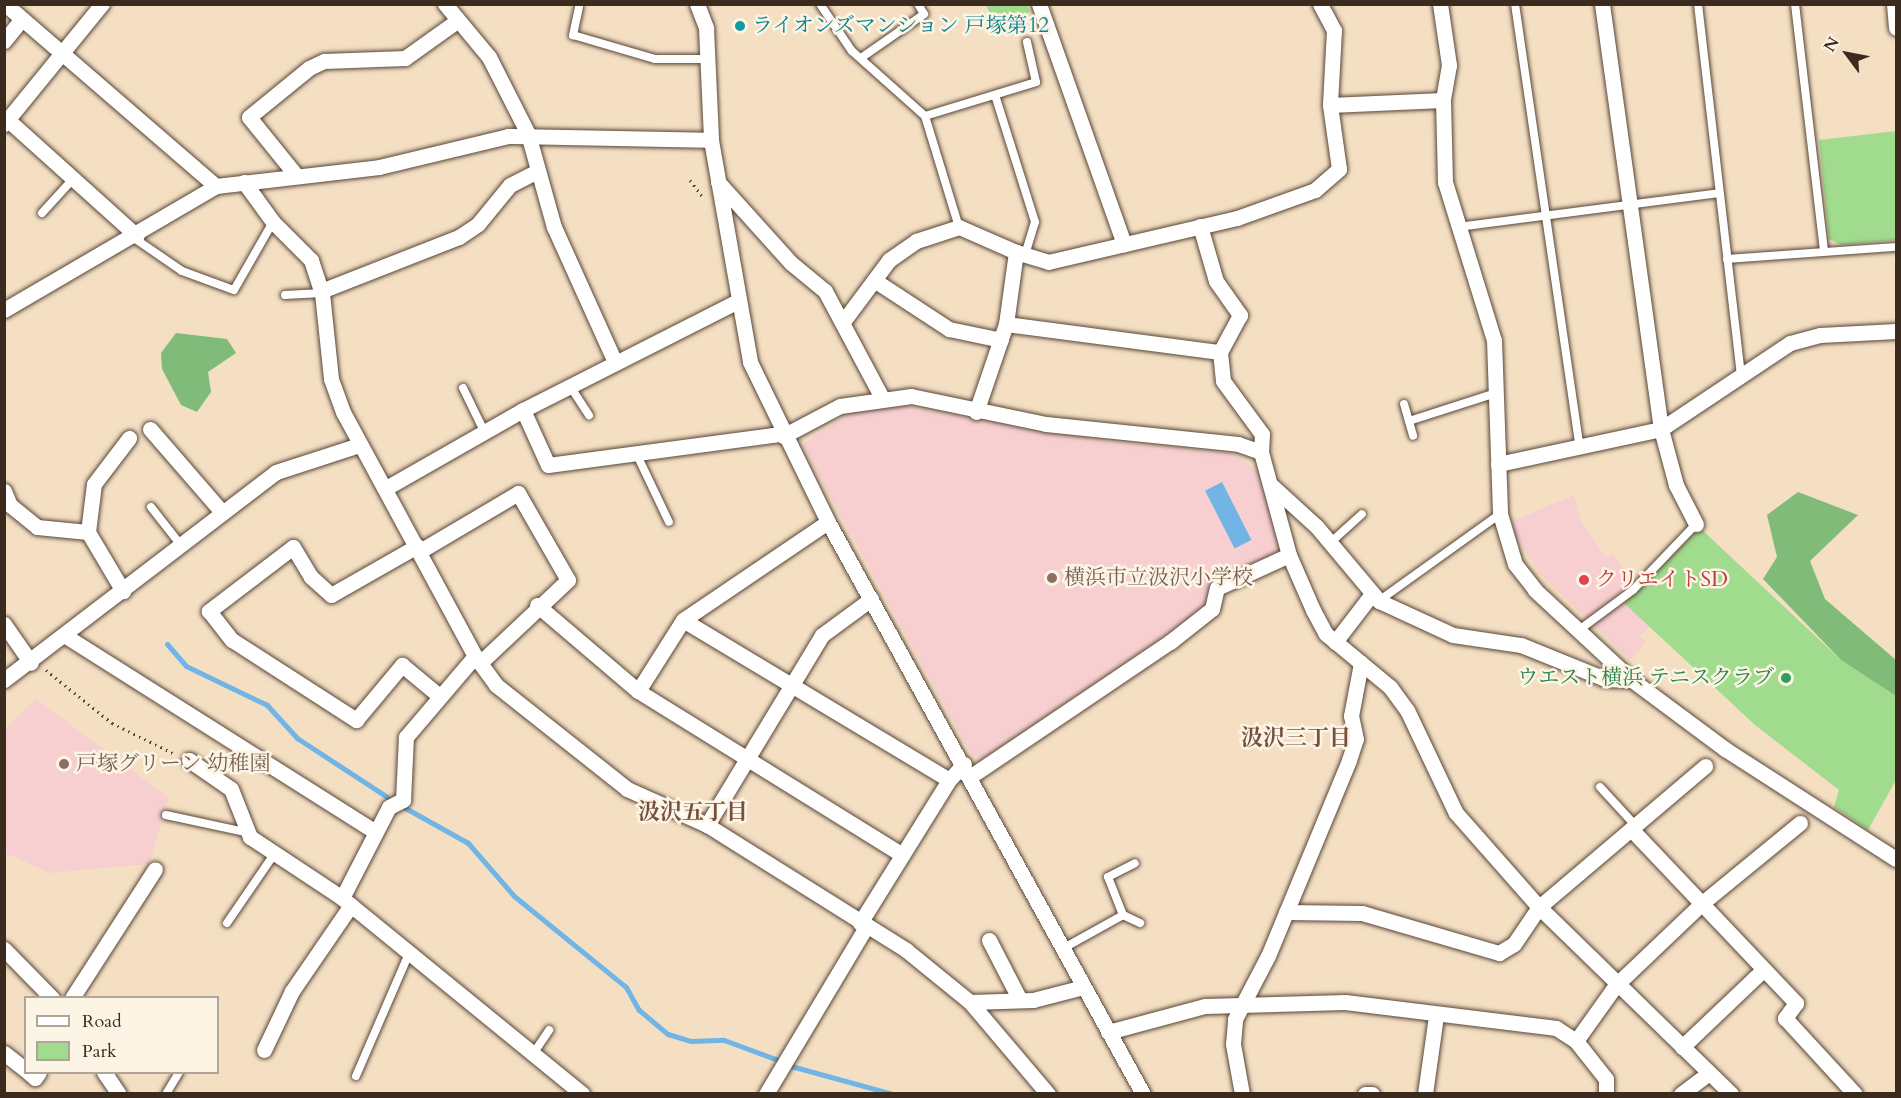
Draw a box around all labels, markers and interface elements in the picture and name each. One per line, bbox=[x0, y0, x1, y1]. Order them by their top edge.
place label: ライオンズマンション 戸塚第12 bbox=[752, 13, 1052, 39]
marker: ライオンズマンション 戸塚第12 bbox=[733, 19, 747, 33]
north arrow bbox=[1817, 24, 1877, 84]
text: N bbox=[1819, 33, 1845, 56]
place label: 横浜市立汲沢小学校 bbox=[1064, 565, 1253, 591]
place label: クリエイトSD bbox=[1596, 567, 1729, 593]
marker: 横浜市立汲沢小学校 bbox=[1045, 571, 1059, 585]
marker: クリエイトSD bbox=[1577, 573, 1591, 587]
place label: ウエスト横浜 テニスクラブ bbox=[1516, 665, 1774, 691]
marker: ウエスト横浜 テニスクラブ bbox=[1779, 671, 1793, 685]
district label: 汲沢三丁目 bbox=[1241, 726, 1351, 752]
place label: 戸塚グリーン 幼稚園 bbox=[76, 751, 271, 777]
marker: 戸塚グリーン 幼稚園 bbox=[57, 757, 71, 771]
district label: 汲沢五丁目 bbox=[638, 800, 748, 826]
legend bbox=[24, 996, 219, 1074]
text: Road bbox=[82, 1009, 122, 1034]
text: Park bbox=[82, 1039, 117, 1064]

